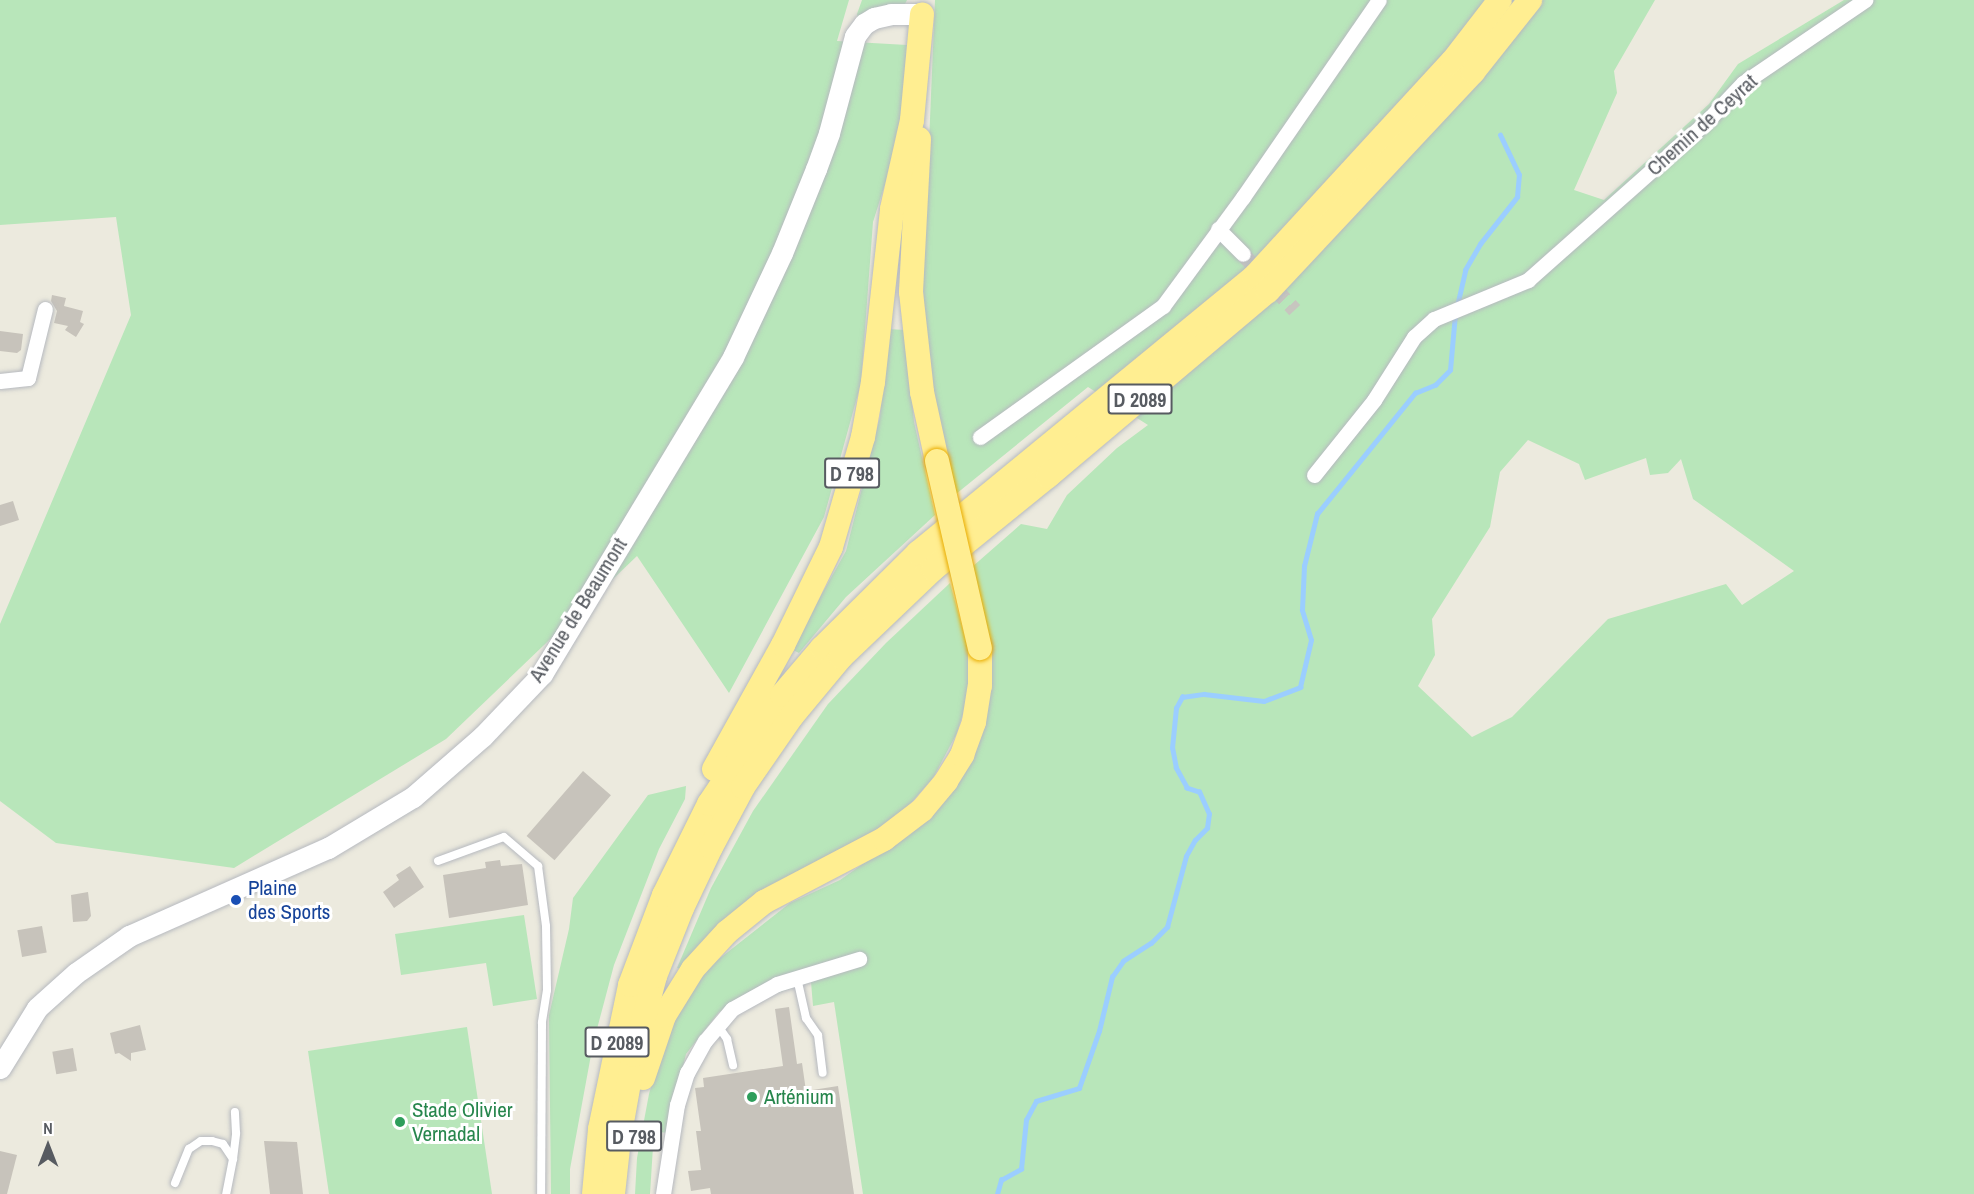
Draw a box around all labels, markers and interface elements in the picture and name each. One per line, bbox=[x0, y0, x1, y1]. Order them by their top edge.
street label: Chemin de Ceyrat bbox=[1642, 69, 1762, 181]
road number: D 2089 bbox=[1107, 382, 1173, 416]
road number: D 798 bbox=[824, 456, 880, 490]
street label: Avenue de Beaumont bbox=[524, 533, 632, 687]
place label: Plaine des Sports bbox=[248, 875, 330, 925]
marker: Plaine des Sports bbox=[229, 893, 243, 907]
road number: D 2089 bbox=[584, 1025, 650, 1059]
place label: Arténium bbox=[764, 1084, 834, 1110]
marker: Arténium bbox=[745, 1090, 759, 1104]
place label: Stade Olivier Vernadal bbox=[412, 1097, 513, 1147]
marker: Stade Olivier Vernadal bbox=[393, 1115, 407, 1129]
north arrow bbox=[18, 1116, 78, 1176]
text: N bbox=[43, 1117, 53, 1139]
road number: D 798 bbox=[606, 1119, 662, 1153]

